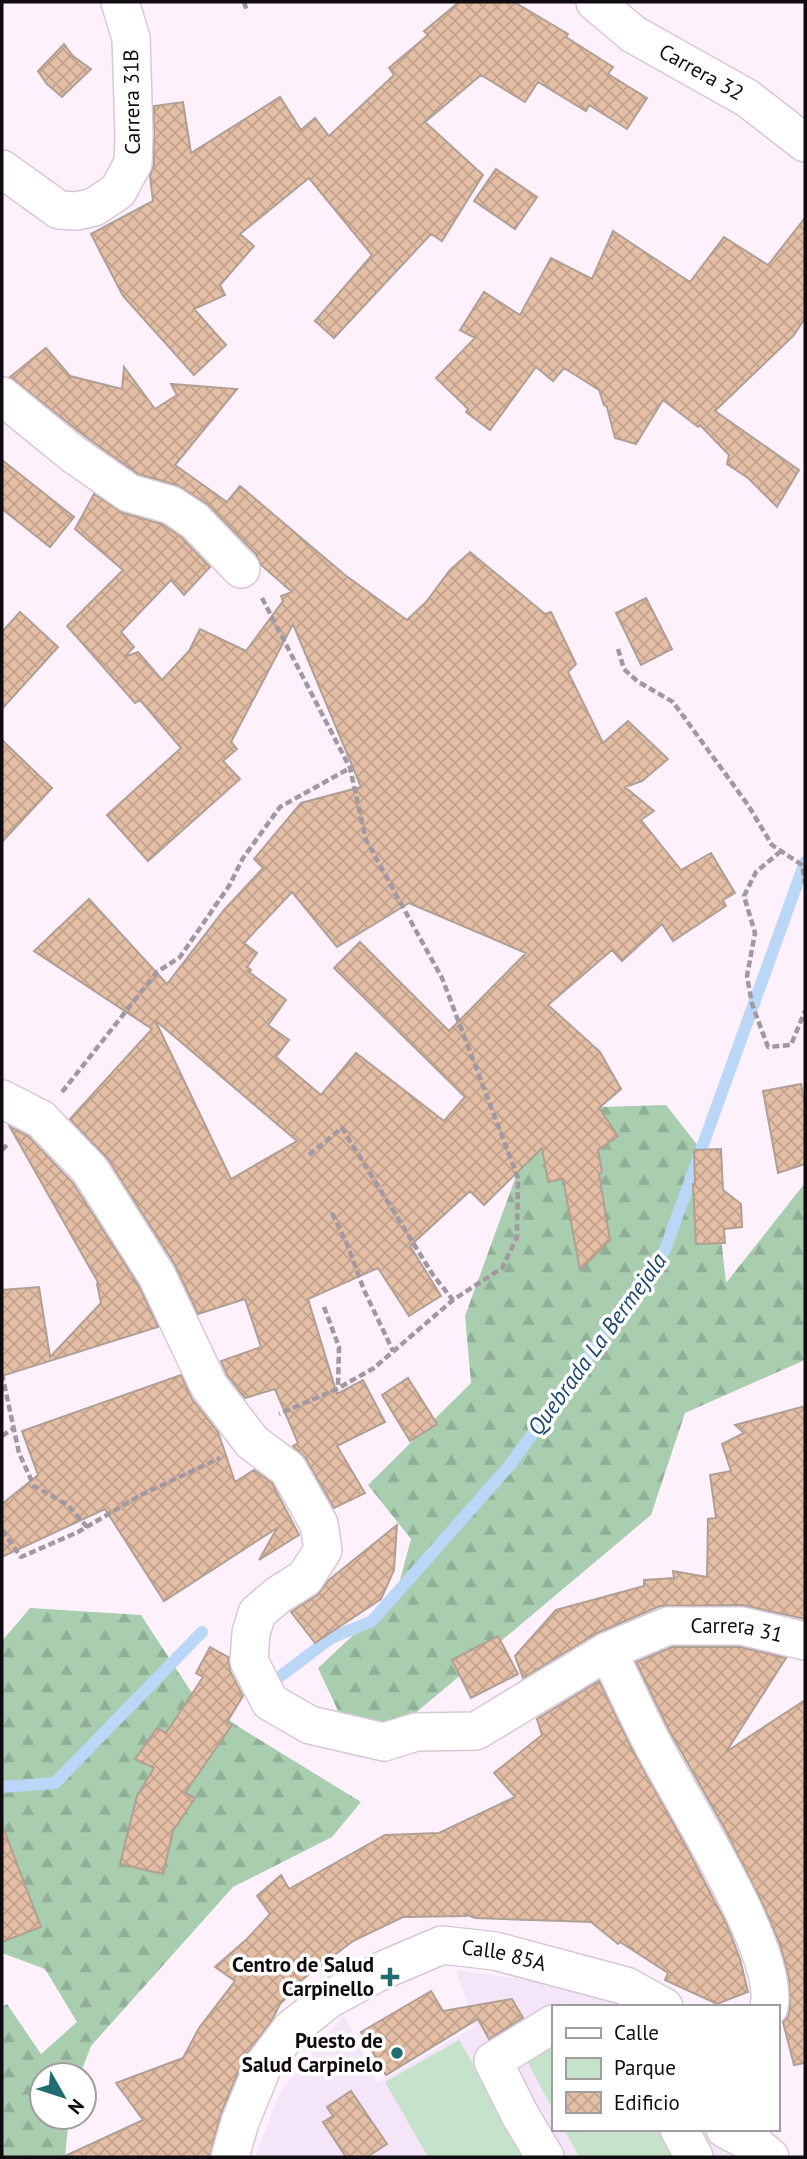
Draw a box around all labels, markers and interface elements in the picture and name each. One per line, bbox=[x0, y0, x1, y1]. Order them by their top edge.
street label: Carrera 32 bbox=[654, 37, 749, 106]
street label: Carrera 31B bbox=[117, 49, 146, 155]
water label: Quebrada La Bermejala bbox=[521, 1247, 673, 1441]
street label: Carrera 31 bbox=[691, 1612, 786, 1648]
street label: Calle 85A bbox=[460, 1933, 550, 1977]
place label: Centro de Salud Carpinello bbox=[232, 1951, 374, 2002]
marker: Centro de Salud Carpinello bbox=[380, 1967, 400, 1987]
legend bbox=[552, 2005, 779, 2131]
text: Calle bbox=[614, 2019, 659, 2046]
place label: Puesto de Salud Carpinelo bbox=[242, 2027, 383, 2078]
marker: Puesto de Salud Carpinelo bbox=[389, 2045, 405, 2061]
text: Parque bbox=[614, 2054, 676, 2081]
north arrow bbox=[28, 2061, 98, 2131]
text: Edificio bbox=[614, 2089, 680, 2116]
text: N bbox=[63, 2094, 89, 2119]

